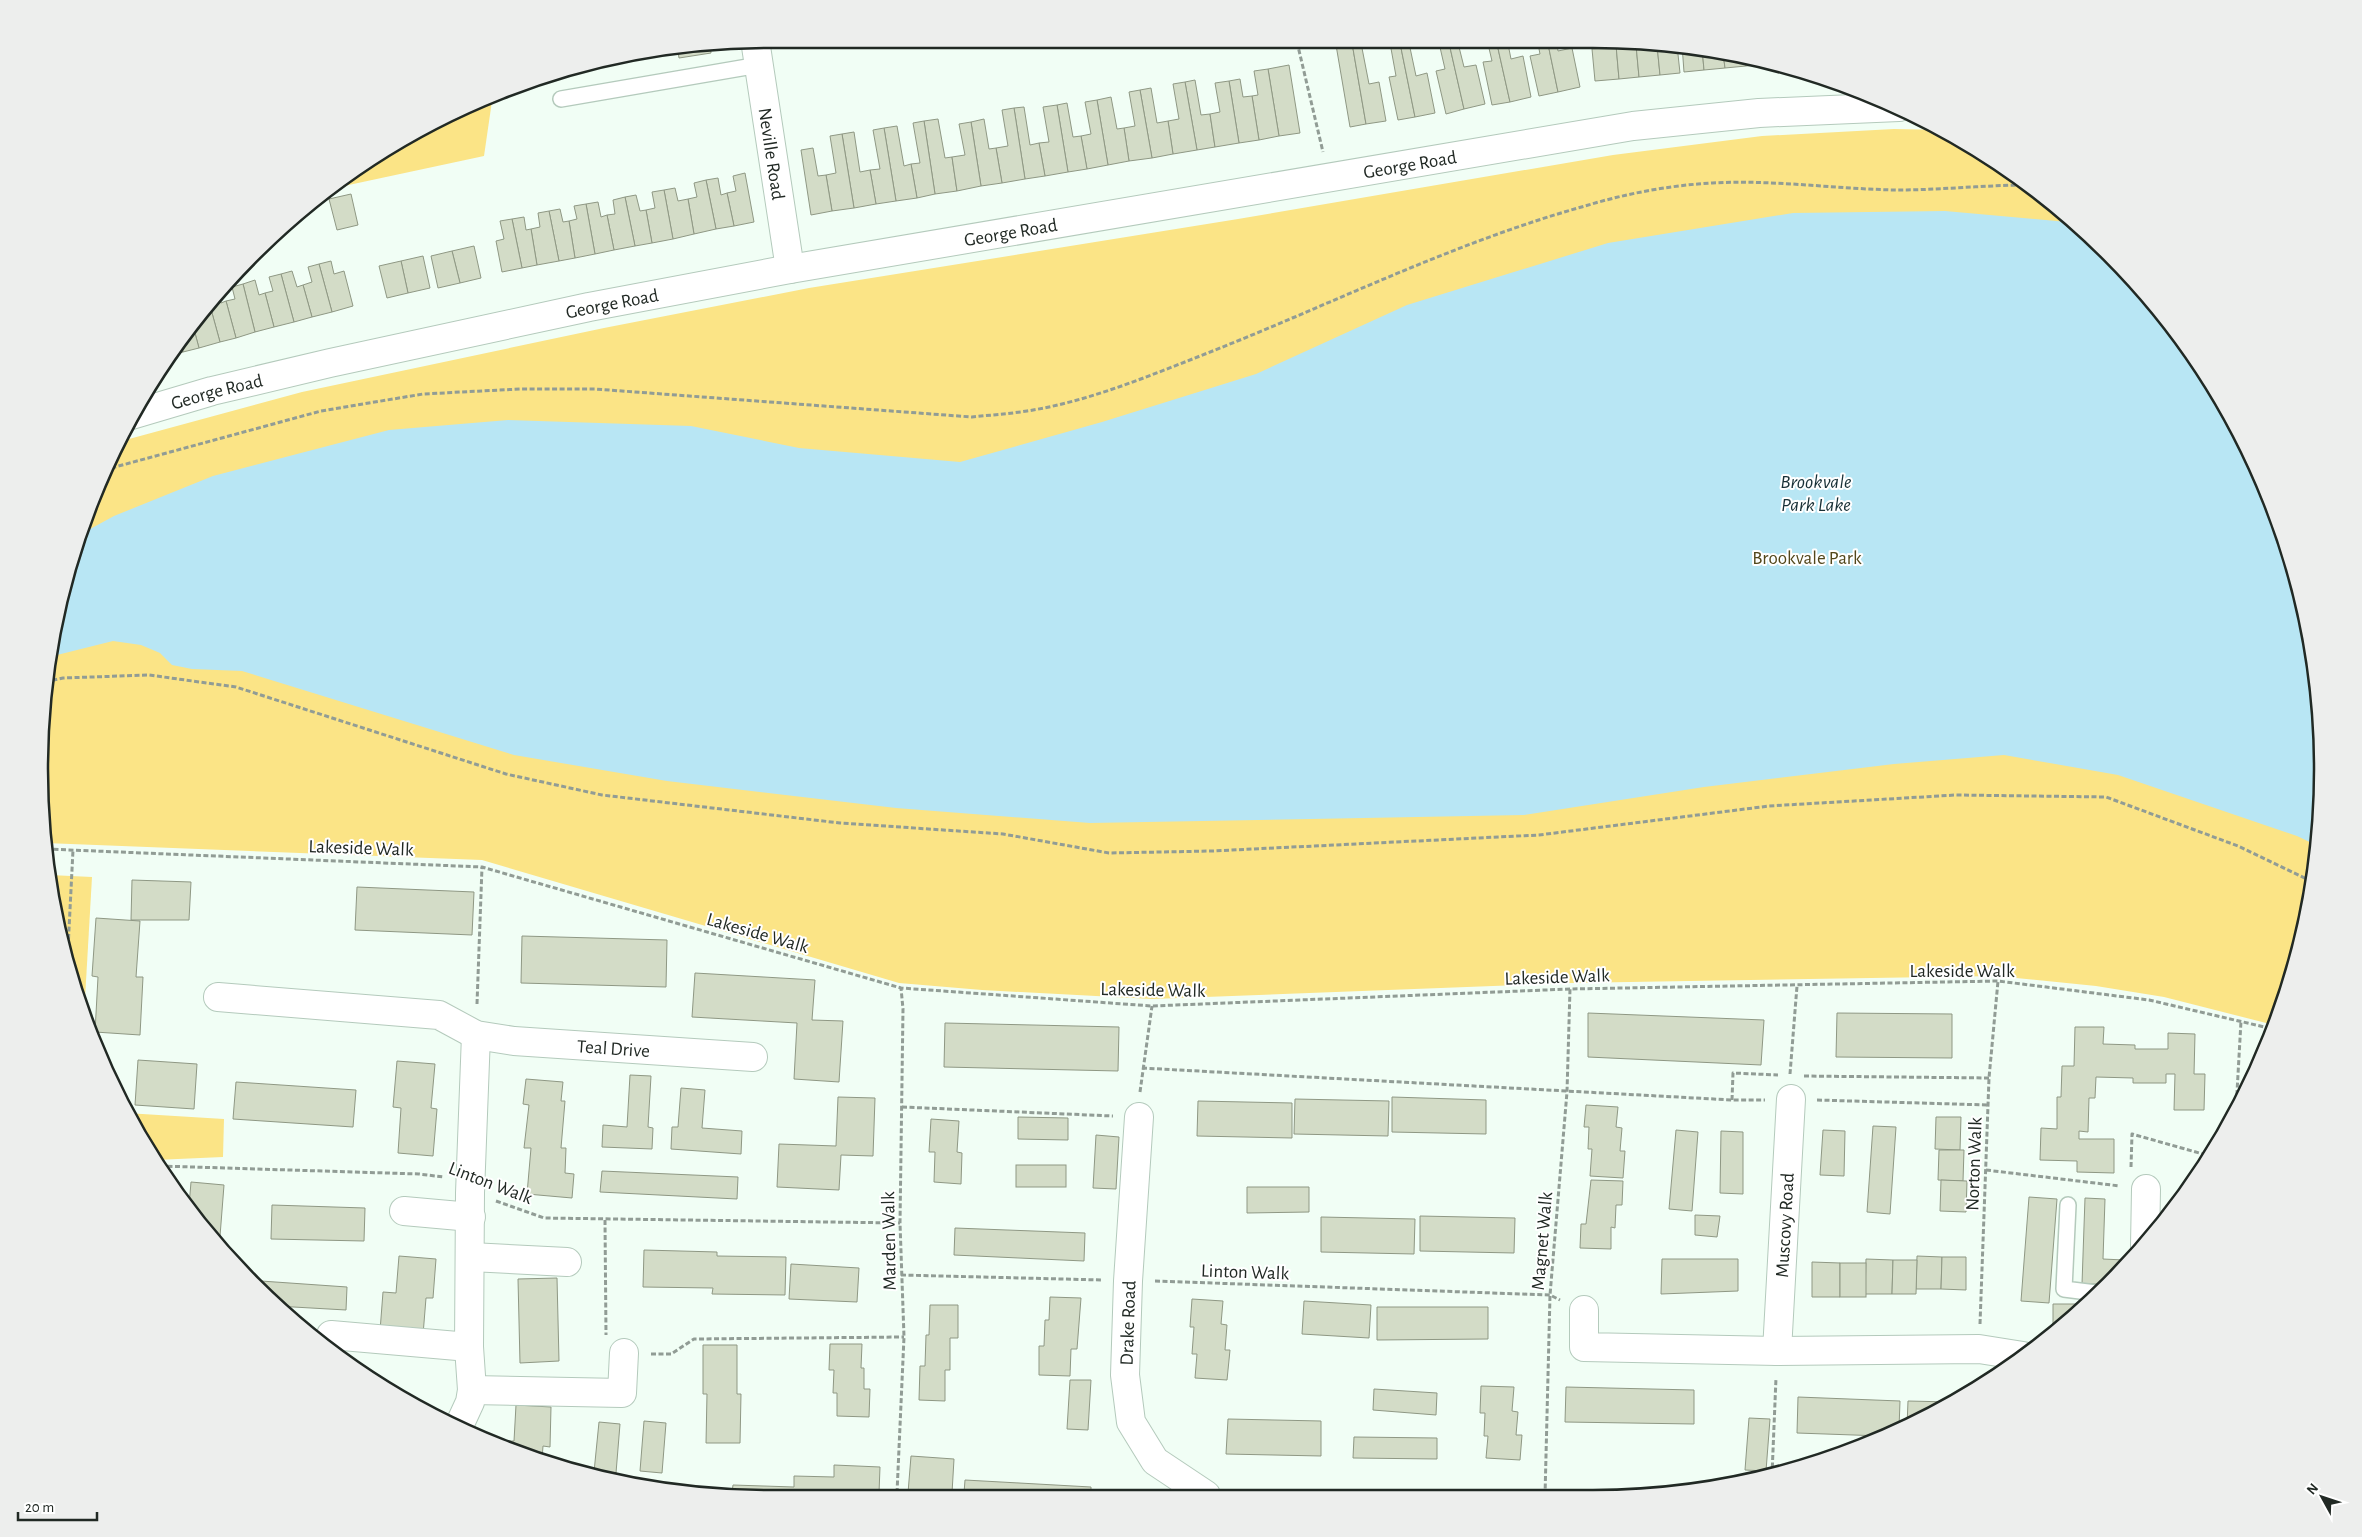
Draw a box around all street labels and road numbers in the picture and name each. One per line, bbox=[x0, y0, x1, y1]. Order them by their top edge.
street label: Neville Road bbox=[754, 106, 787, 202]
street label: George Road bbox=[1362, 148, 1458, 183]
street label: George Road bbox=[963, 216, 1059, 250]
street label: George Road bbox=[564, 286, 660, 323]
street label: George Road bbox=[169, 371, 265, 414]
street label: Lakeside Walk bbox=[308, 837, 414, 860]
street label: Lakeside Walk bbox=[704, 910, 811, 957]
street label: Lakeside Walk bbox=[1909, 962, 2015, 981]
street label: Lakeside Walk bbox=[1504, 966, 1610, 989]
street label: Lakeside Walk bbox=[1100, 980, 1206, 1001]
street label: Teal Drive bbox=[576, 1037, 650, 1061]
street label: Norton Walk bbox=[1963, 1117, 1986, 1211]
street label: Linton Walk bbox=[446, 1159, 535, 1208]
street label: Muscovy Road bbox=[1773, 1172, 1798, 1278]
street label: Marden Walk bbox=[879, 1191, 900, 1291]
street label: Magnet Walk bbox=[1529, 1191, 1556, 1291]
street label: Linton Walk bbox=[1201, 1261, 1290, 1284]
street label: Drake Road bbox=[1118, 1280, 1139, 1366]

